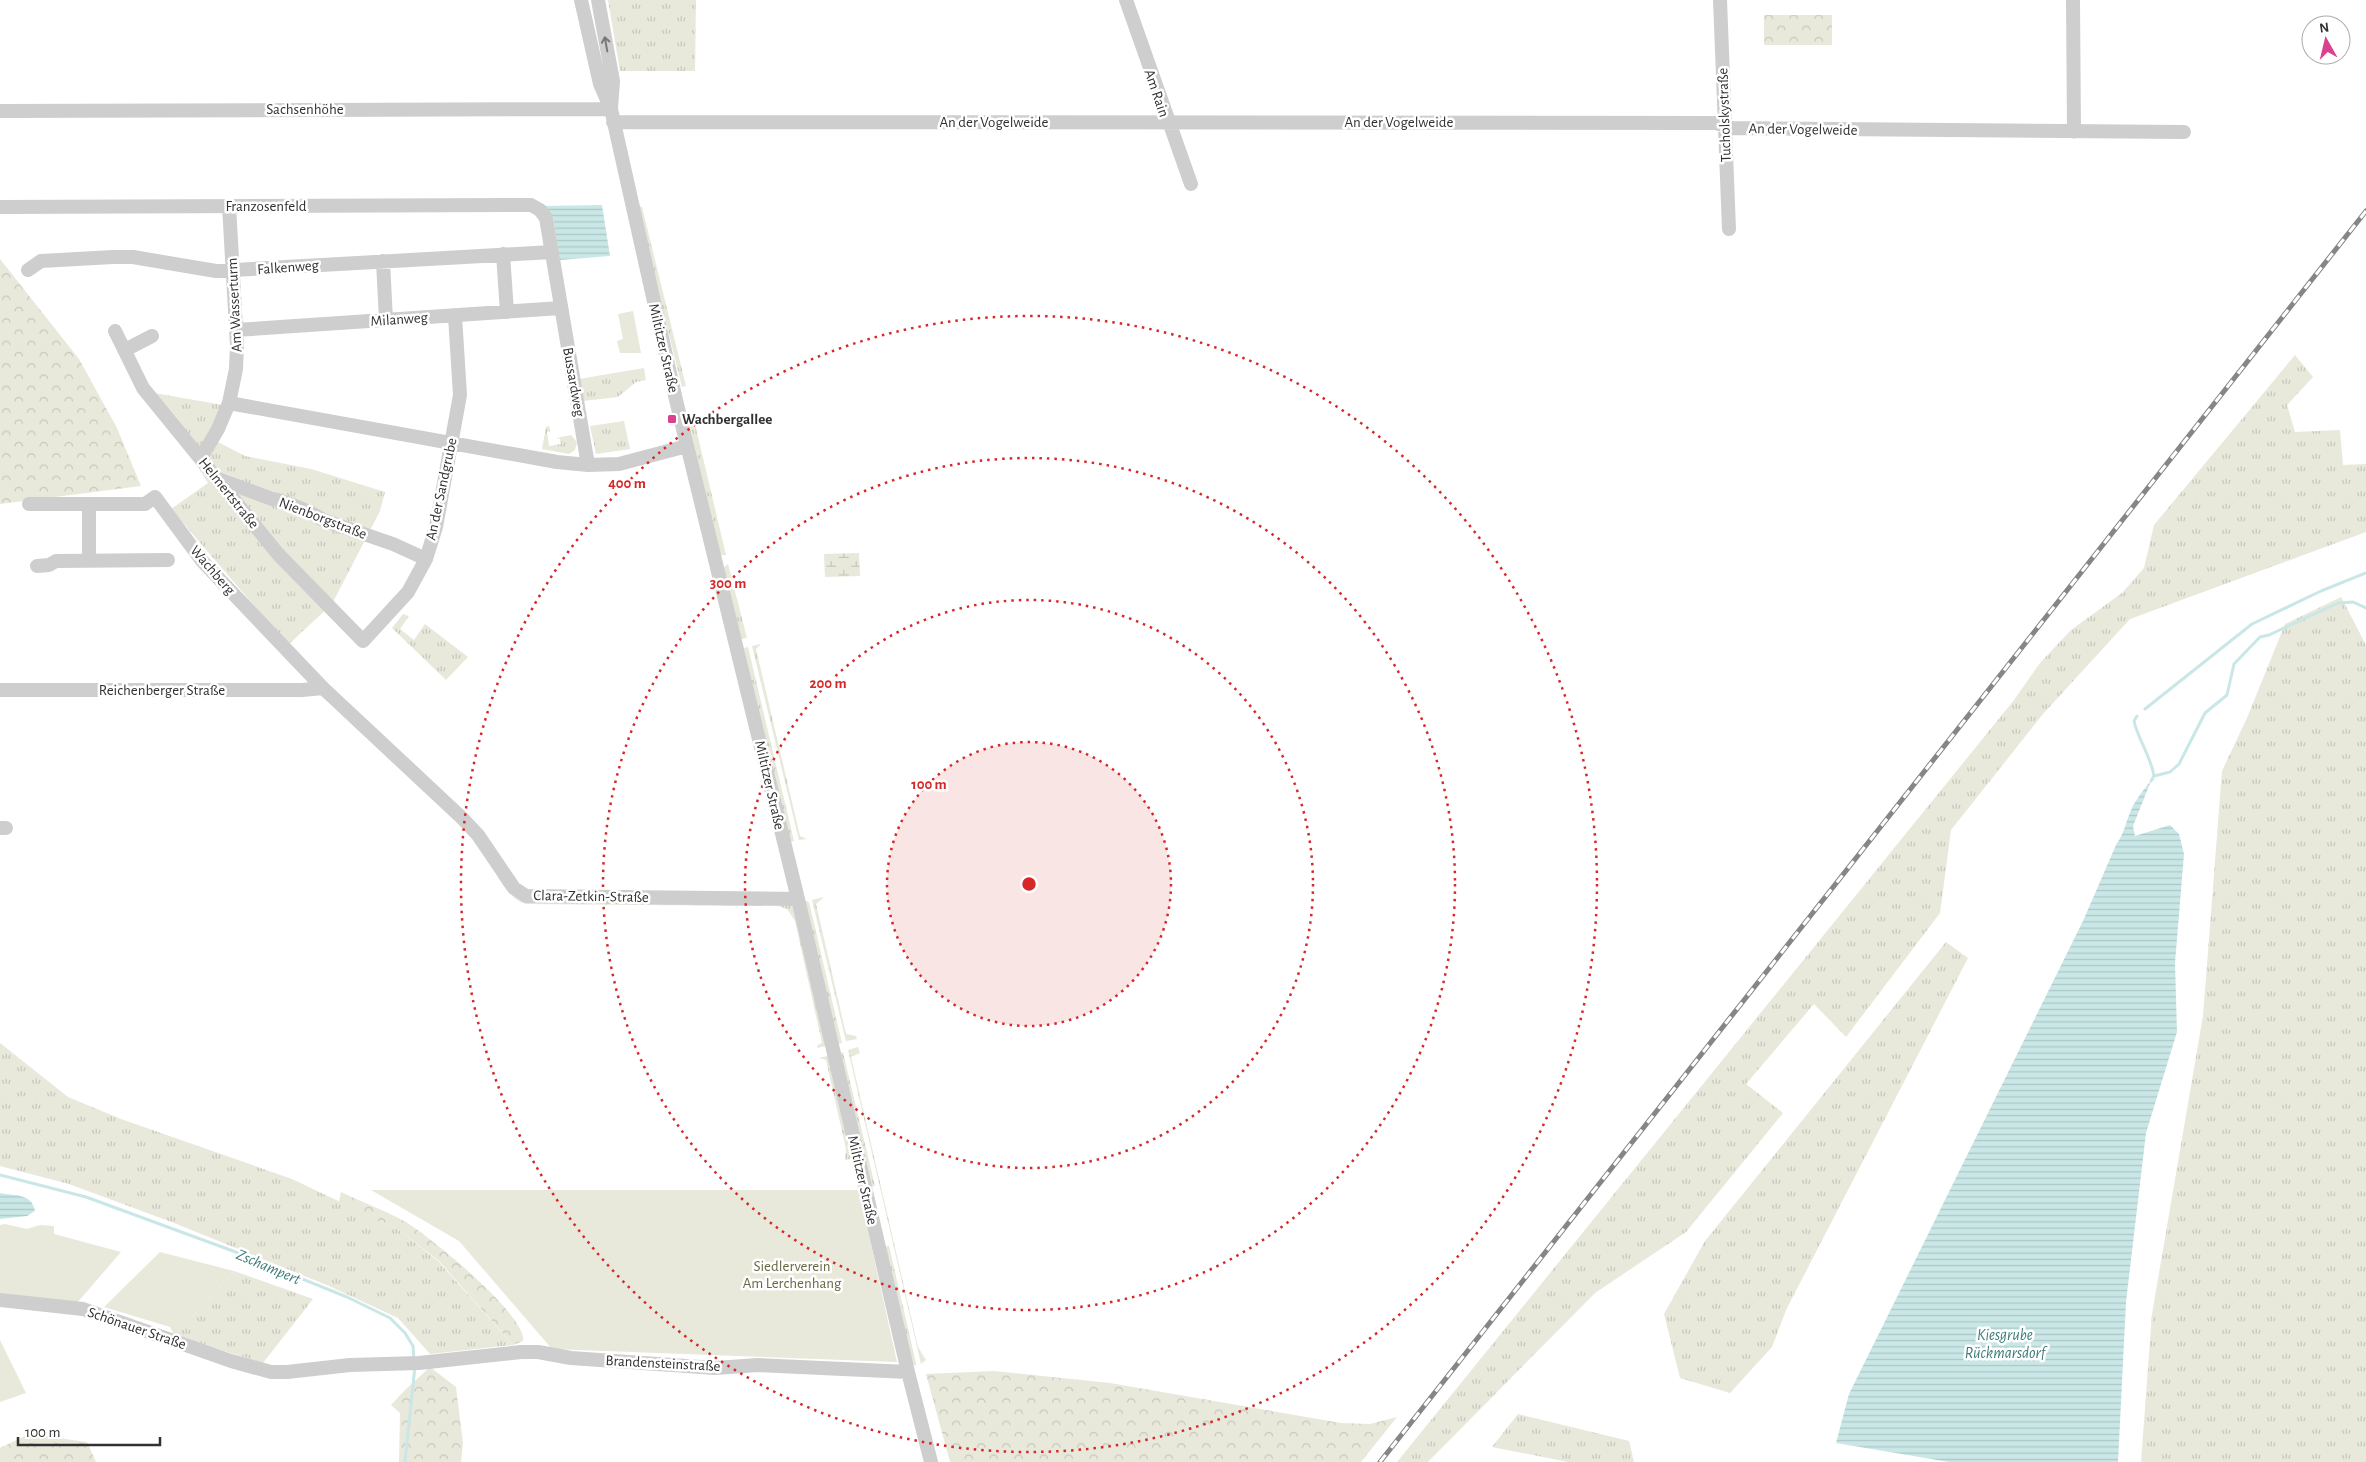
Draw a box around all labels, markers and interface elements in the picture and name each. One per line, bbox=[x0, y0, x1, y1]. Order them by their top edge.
north arrow bbox=[2301, 15, 2351, 65]
text: N bbox=[2319, 21, 2330, 36]
one-way arrow bbox=[601, 36, 611, 52]
street label: Am Rain bbox=[1141, 67, 1172, 119]
street label: Tucholskystraße bbox=[1715, 67, 1734, 162]
street label: Sachsenhöhe bbox=[266, 102, 344, 117]
street label: An der Vogelweide bbox=[940, 115, 1049, 130]
street label: An der Vogelweide bbox=[1345, 115, 1454, 130]
street label: An der Vogelweide bbox=[1748, 121, 1858, 138]
street label: Franzosenfeld bbox=[225, 199, 307, 214]
street label: Am Wasserturm bbox=[225, 257, 244, 353]
street label: Falkenweg bbox=[257, 258, 320, 277]
street label: Miltitzer Straße bbox=[646, 302, 681, 394]
street label: Milanweg bbox=[370, 310, 429, 329]
street label: Bussardweg bbox=[560, 346, 587, 419]
place label: Wachbergallee bbox=[682, 412, 772, 427]
marker: Wachbergallee bbox=[666, 413, 678, 425]
street label: An der Sandgrube bbox=[423, 436, 460, 542]
street label: Helmertstraße bbox=[196, 455, 262, 532]
text: 400 m bbox=[608, 476, 646, 491]
street label: Nienborgstraße bbox=[277, 495, 369, 542]
street label: Wachberg bbox=[187, 543, 238, 598]
text: 300 m bbox=[710, 576, 746, 591]
text: 200 m bbox=[809, 676, 847, 691]
street label: Reichenberger Straße bbox=[99, 683, 225, 698]
street label: Miltitzer Straße bbox=[752, 739, 787, 831]
text: 100 m bbox=[911, 777, 947, 792]
centre of rings bbox=[1020, 875, 1038, 893]
street label: Clara-Zetkin-Straße bbox=[533, 888, 649, 905]
street label: Miltitzer Straße bbox=[845, 1134, 880, 1226]
water label: Zschampert bbox=[234, 1246, 304, 1289]
park label: Siedlerverein Am Lerchenhang bbox=[743, 1259, 842, 1291]
street label: Schönauer Straße bbox=[86, 1305, 188, 1352]
water label: Kiesgrube Rückmarsdorf bbox=[1965, 1327, 2048, 1361]
street label: Brandensteinstraße bbox=[605, 1353, 721, 1374]
scale bar bbox=[18, 1414, 160, 1446]
text: 100 m bbox=[25, 1425, 60, 1440]

